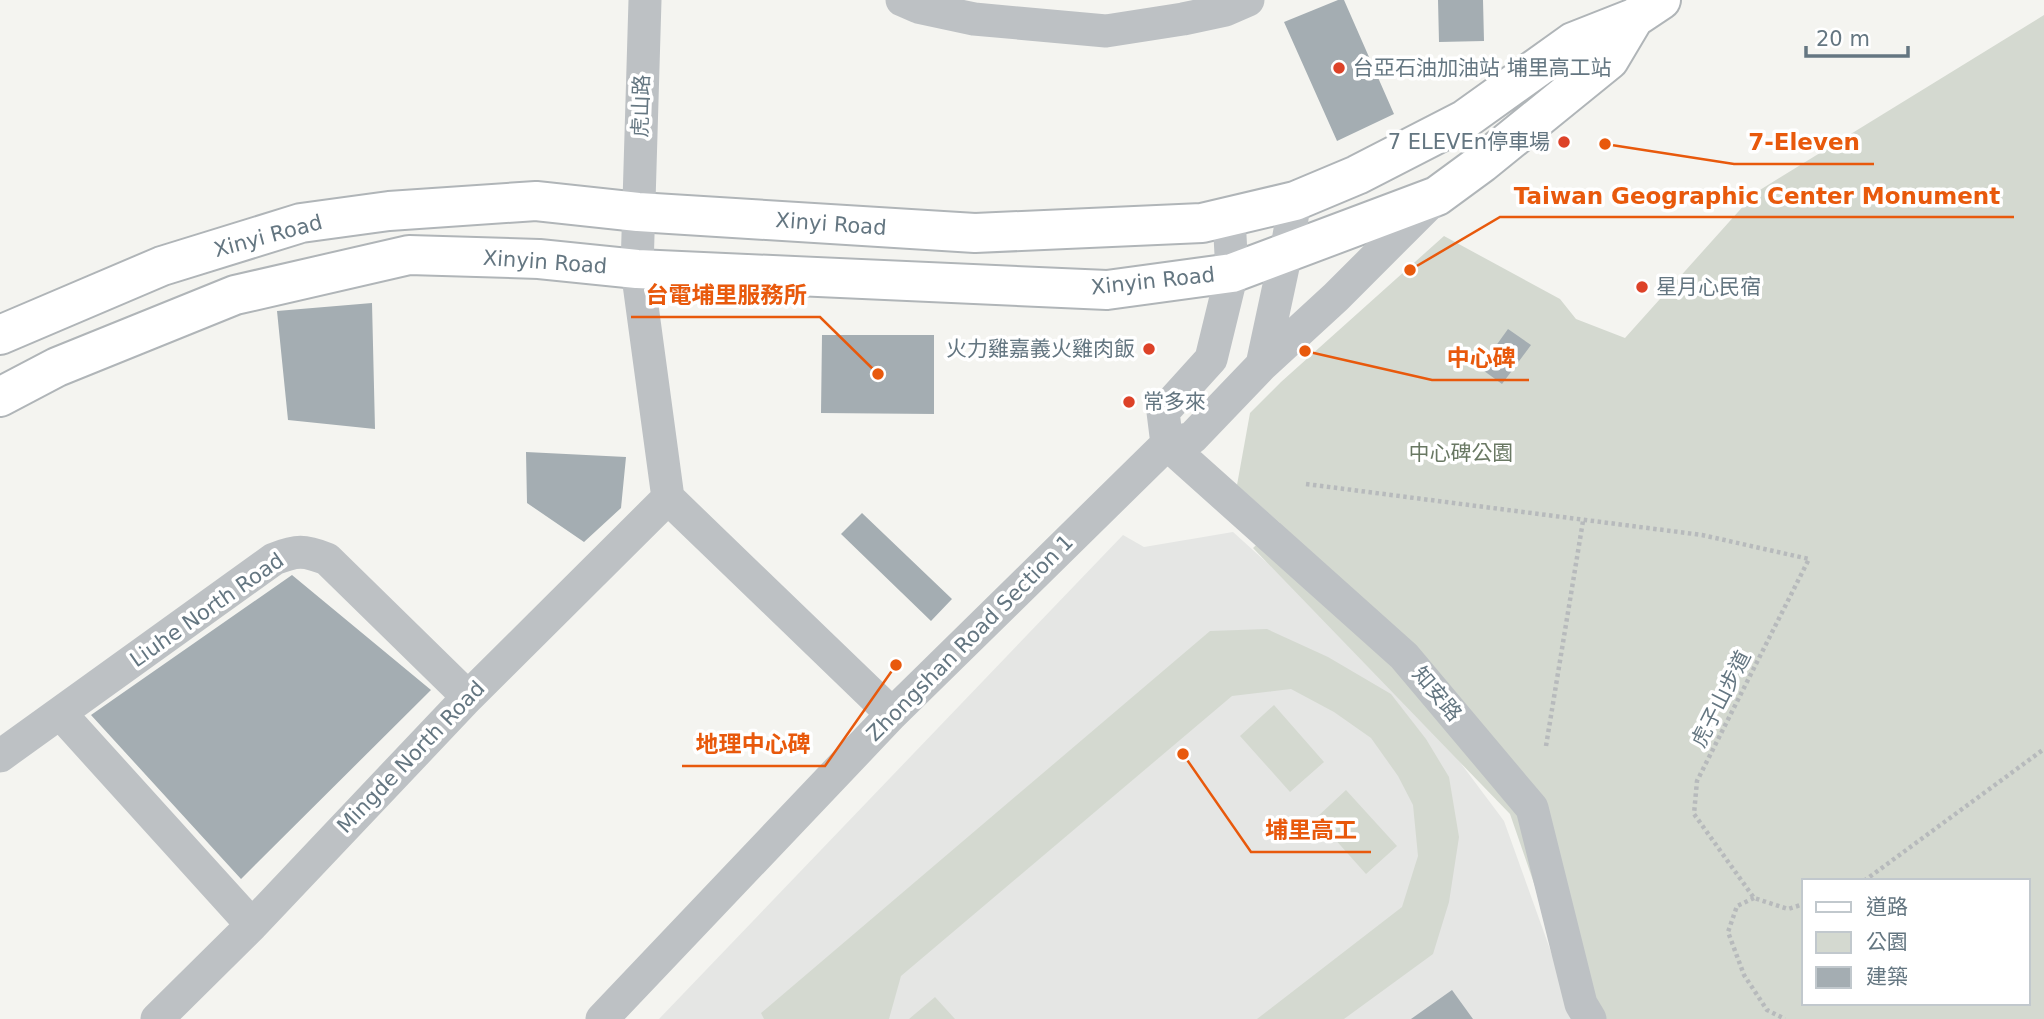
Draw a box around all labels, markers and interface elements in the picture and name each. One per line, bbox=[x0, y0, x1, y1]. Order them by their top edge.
scale bar bbox=[1806, 14, 1908, 58]
text: 20 m bbox=[1816, 27, 1870, 51]
place label: 台亞石油加油站 埔里高工站 bbox=[1353, 56, 1612, 80]
marker: 台亞石油加油站 埔里高工站 bbox=[1331, 60, 1347, 76]
street label: 虎山路 bbox=[628, 74, 654, 138]
callout: 7-Eleven bbox=[1734, 120, 1874, 164]
text: 7-Eleven bbox=[1748, 129, 1860, 155]
place label: 7 ELEVEn停車場 bbox=[1388, 130, 1550, 154]
marker: 7 ELEVEn停車場 bbox=[1556, 134, 1572, 150]
callout: Taiwan Geographic Center Monument bbox=[1500, 173, 2014, 217]
text: Taiwan Geographic Center Monument bbox=[1514, 183, 2000, 209]
street label: Xinyi Road bbox=[775, 208, 887, 240]
street label: Xinyi Road bbox=[211, 210, 325, 262]
street label: Xinyin Road bbox=[482, 246, 608, 278]
street label: Xinyin Road bbox=[1090, 263, 1216, 299]
callout: 台電埔里服務所 bbox=[631, 273, 820, 317]
place label: 星月心民宿 bbox=[1656, 275, 1761, 299]
marker: 星月心民宿 bbox=[1634, 279, 1650, 295]
text: 台電埔里服務所 bbox=[646, 282, 807, 308]
callout: 中心碑 bbox=[1432, 336, 1529, 380]
place label: 火力雞嘉義火雞肉飯 bbox=[946, 337, 1135, 361]
marker: 火力雞嘉義火雞肉飯 bbox=[1141, 341, 1157, 357]
text: 中心碑 bbox=[1447, 345, 1516, 371]
place label: 常多來 bbox=[1143, 390, 1206, 414]
marker: 常多來 bbox=[1121, 394, 1137, 410]
park label: 中心碑公園 bbox=[1409, 441, 1514, 465]
street label: Zhongshan Road Section 1 bbox=[862, 530, 1078, 746]
street label: Liuhe North Road bbox=[126, 548, 288, 672]
street label: 虎子山步道 bbox=[1686, 647, 1756, 751]
street label: 知安路 bbox=[1408, 662, 1466, 726]
street label: Mingde North Road bbox=[332, 676, 490, 838]
callout: 地理中心碑 bbox=[682, 722, 825, 766]
text: 地理中心碑 bbox=[696, 731, 811, 757]
callout: 埔里高工 bbox=[1251, 808, 1371, 852]
text: 埔里高工 bbox=[1265, 817, 1357, 843]
legend bbox=[1802, 879, 2030, 1005]
text: 道路 bbox=[1866, 895, 1908, 919]
text: 公園 bbox=[1866, 930, 1908, 954]
text: 建築 bbox=[1866, 965, 1908, 989]

